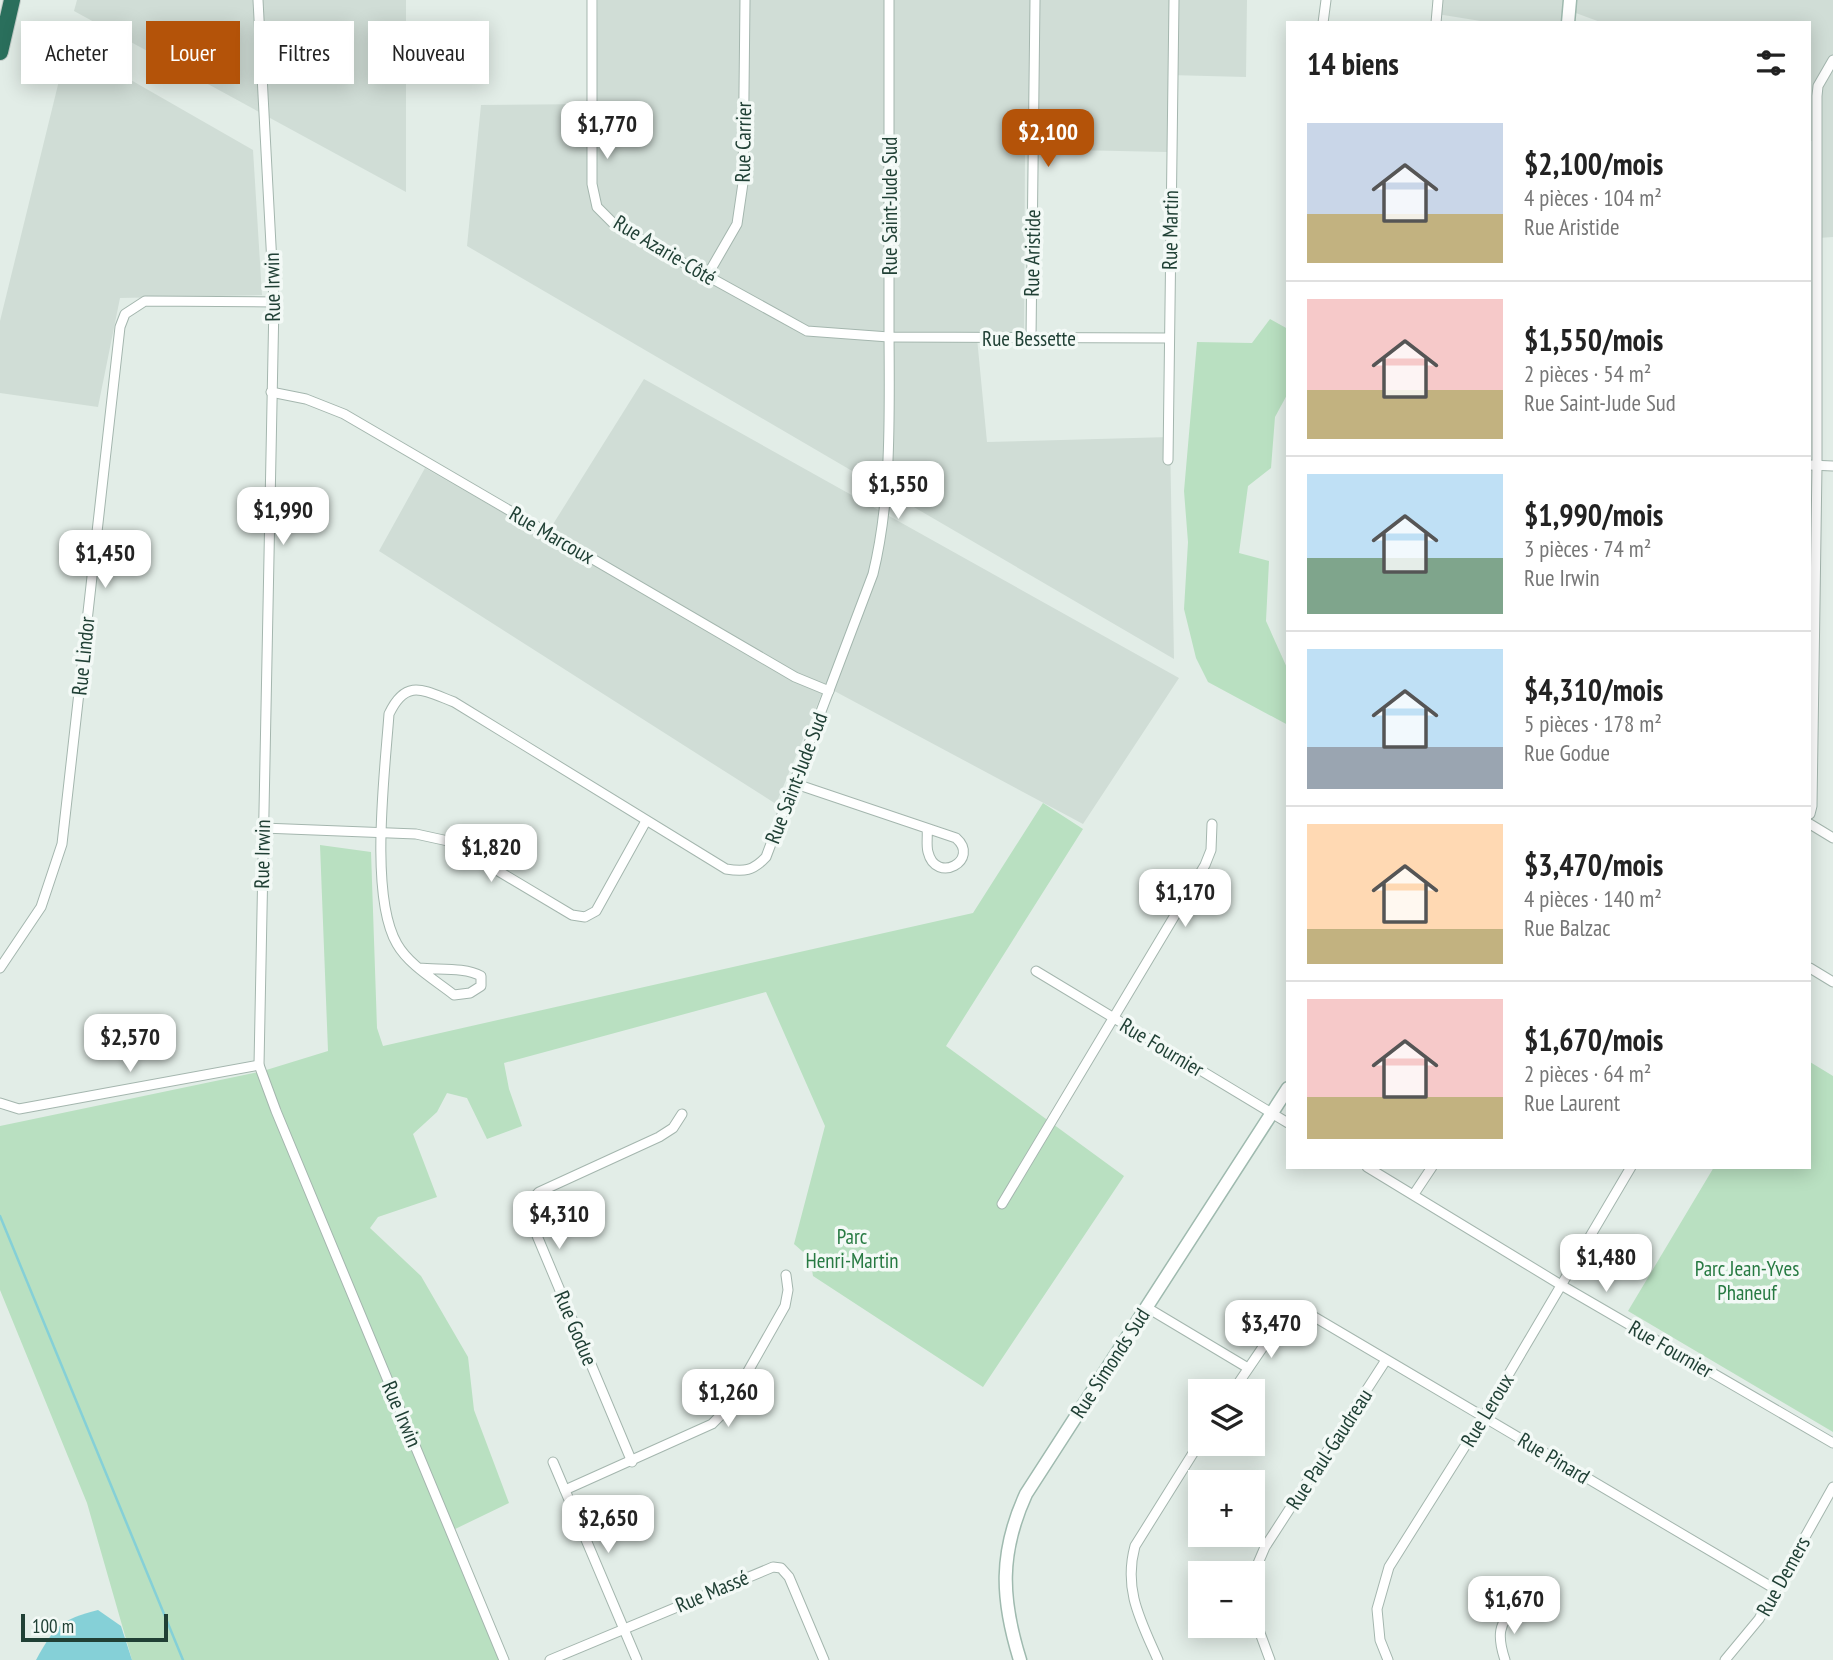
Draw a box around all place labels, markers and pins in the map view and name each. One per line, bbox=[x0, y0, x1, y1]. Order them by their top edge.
pin: $1,770 bbox=[550, 102, 664, 161]
pin: $2,100 bbox=[991, 110, 1105, 169]
pin: $1,550 bbox=[841, 462, 955, 521]
pin: $1,990 bbox=[226, 488, 340, 547]
pin: $1,450 bbox=[48, 530, 162, 590]
pin: $1,820 bbox=[434, 824, 548, 884]
pin: $1,170 bbox=[1128, 870, 1242, 929]
pin: $2,570 bbox=[73, 1014, 187, 1074]
pin: $4,310 bbox=[502, 1192, 616, 1251]
pin: $1,480 bbox=[1549, 1234, 1663, 1294]
pin: $3,470 bbox=[1214, 1300, 1328, 1360]
pin: $1,260 bbox=[671, 1370, 785, 1429]
pin: $2,650 bbox=[551, 1496, 665, 1555]
pin: $1,670 bbox=[1457, 1576, 1571, 1636]

